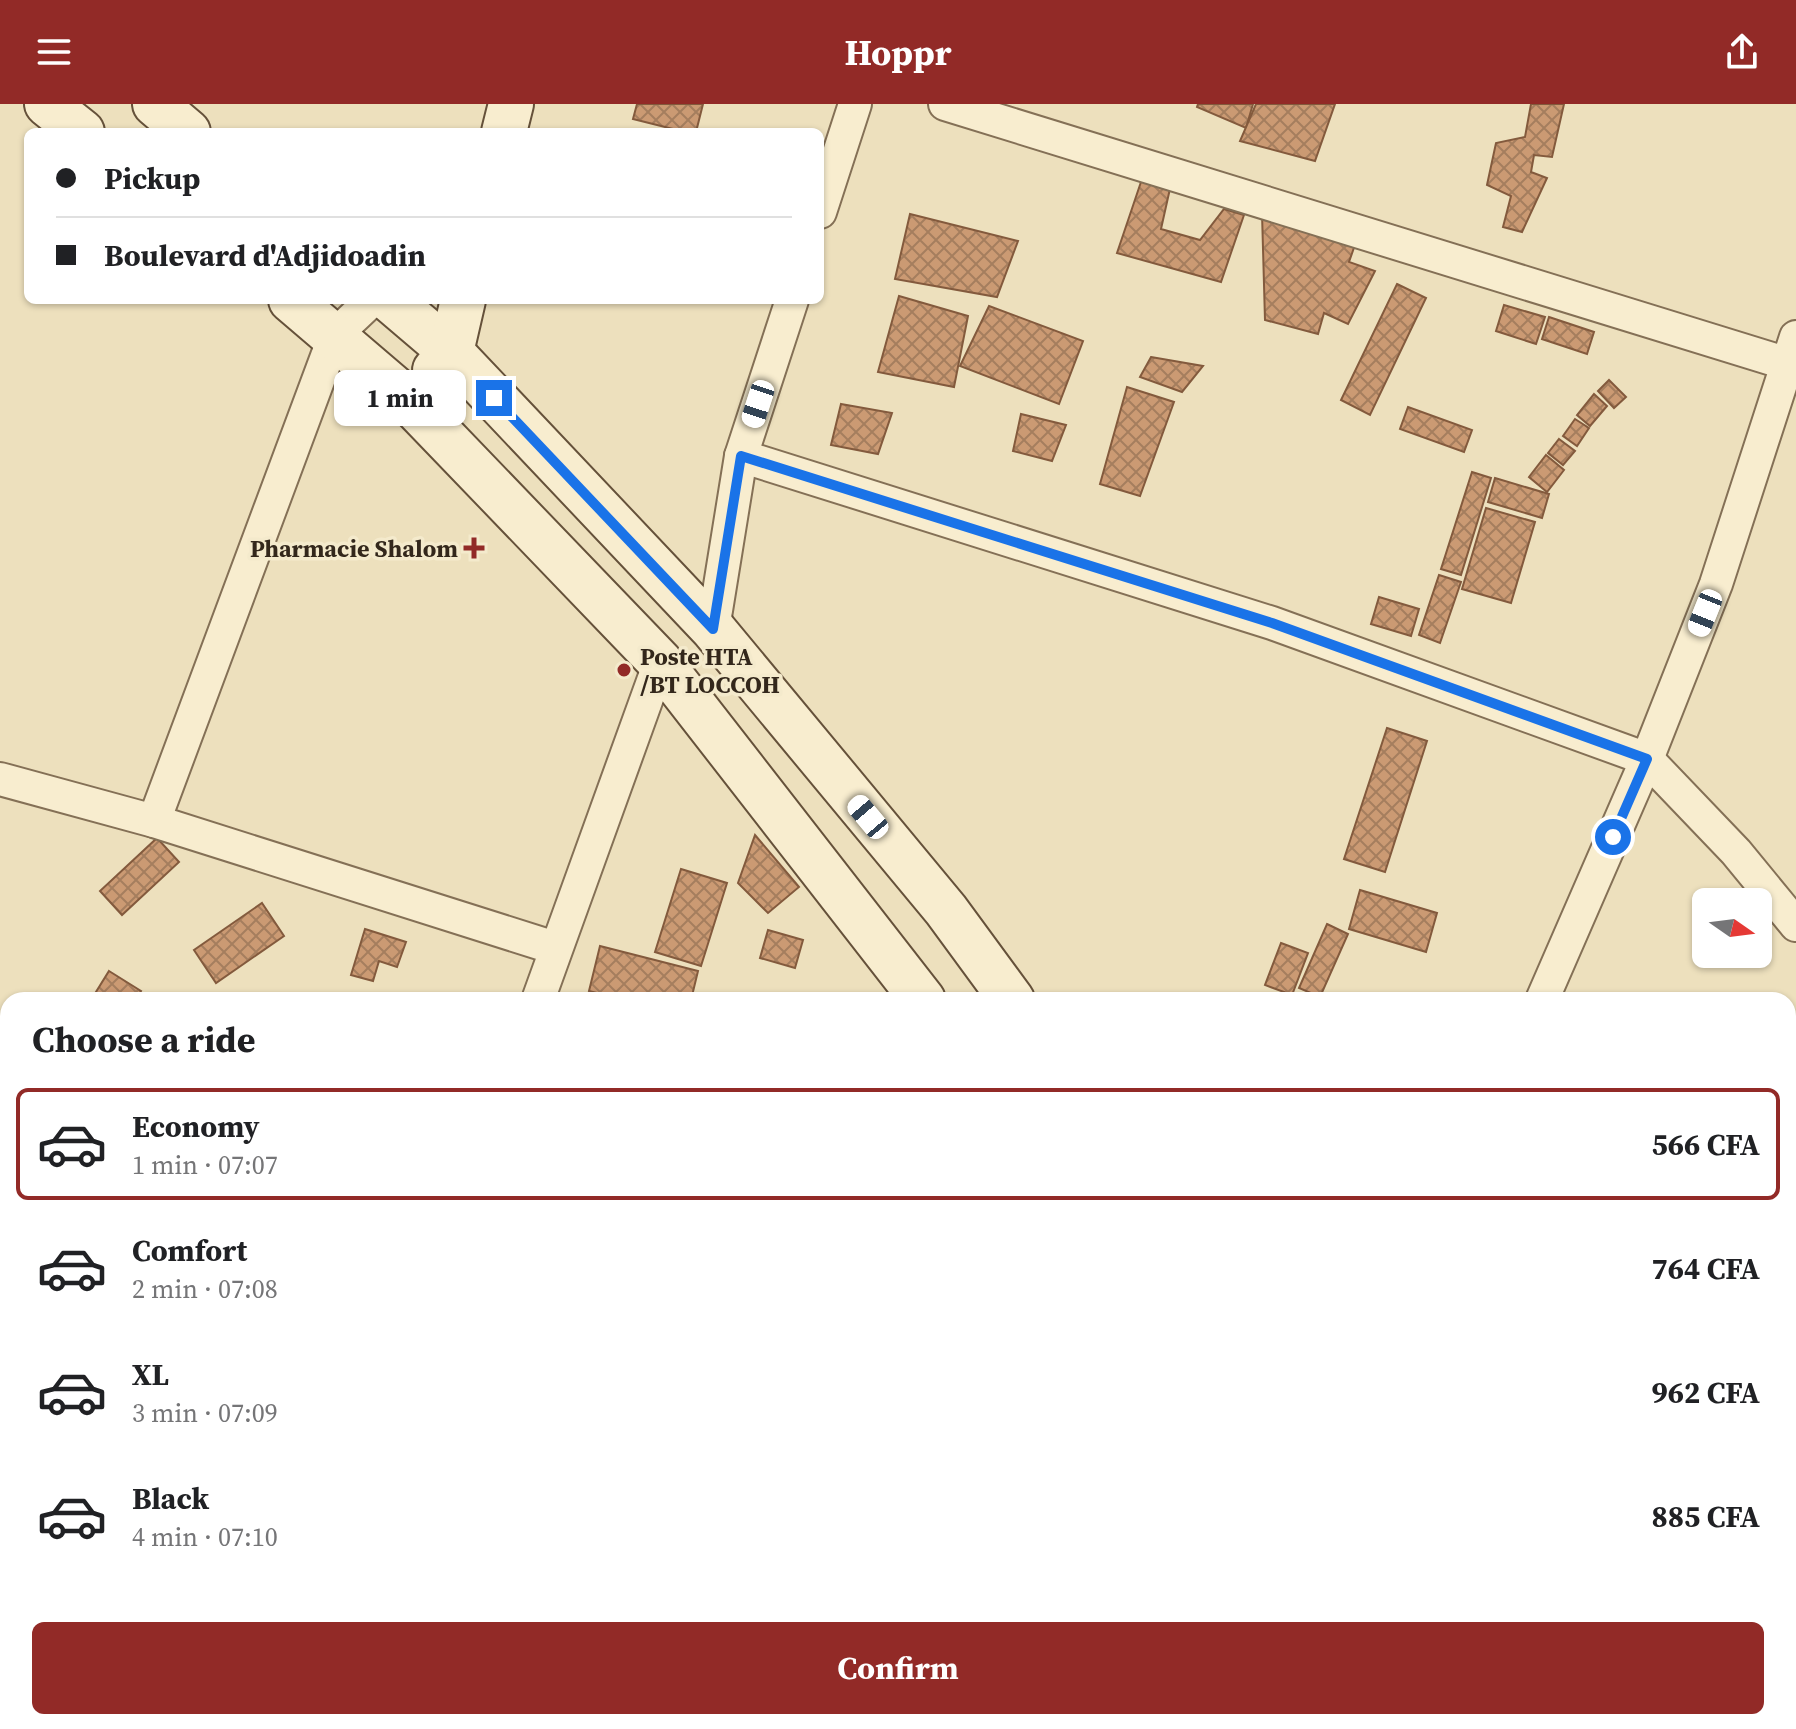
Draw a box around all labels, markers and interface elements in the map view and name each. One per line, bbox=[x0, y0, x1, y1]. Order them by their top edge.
text: Hoppr bbox=[845, 28, 951, 77]
icon: menu bbox=[32, 30, 76, 74]
icon: share bbox=[1720, 30, 1764, 74]
text: Pickup bbox=[104, 158, 200, 199]
text: Boulevard d'Adjidoadin bbox=[104, 235, 426, 276]
callout: 1 min bbox=[334, 370, 466, 426]
car bbox=[739, 377, 777, 431]
text: 1 min bbox=[366, 380, 434, 416]
route end bbox=[476, 380, 512, 416]
place label: Pharmacie Shalom bbox=[250, 532, 458, 565]
marker: Pharmacie Shalom bbox=[465, 539, 483, 557]
car bbox=[1685, 586, 1725, 640]
place label: Poste HTA /BT LOCCOH bbox=[640, 640, 780, 701]
marker: Poste HTA /BT LOCCOH bbox=[615, 661, 633, 679]
car bbox=[843, 791, 893, 843]
route start bbox=[1595, 819, 1631, 855]
north arrow bbox=[1692, 888, 1772, 968]
map controls bbox=[1692, 888, 1772, 968]
text: Choose a ride bbox=[32, 1015, 255, 1064]
text: Economy bbox=[132, 1106, 260, 1147]
icon: car bbox=[36, 1108, 108, 1180]
text: 566 CFA bbox=[1651, 1124, 1760, 1165]
text: 1 min · 07:07 bbox=[132, 1147, 278, 1183]
text: Comfort bbox=[132, 1230, 247, 1271]
icon: car bbox=[36, 1232, 108, 1304]
text: 764 CFA bbox=[1651, 1248, 1760, 1289]
text: 2 min · 07:08 bbox=[132, 1271, 278, 1307]
text: XL bbox=[132, 1354, 169, 1395]
icon: car bbox=[36, 1356, 108, 1428]
text: 962 CFA bbox=[1651, 1372, 1760, 1413]
text: 3 min · 07:09 bbox=[132, 1395, 278, 1431]
text: Black bbox=[132, 1478, 209, 1519]
icon: car bbox=[36, 1480, 108, 1552]
text: 885 CFA bbox=[1651, 1496, 1760, 1537]
text: 4 min · 07:10 bbox=[132, 1519, 278, 1555]
button: Confirm bbox=[32, 1622, 1764, 1714]

